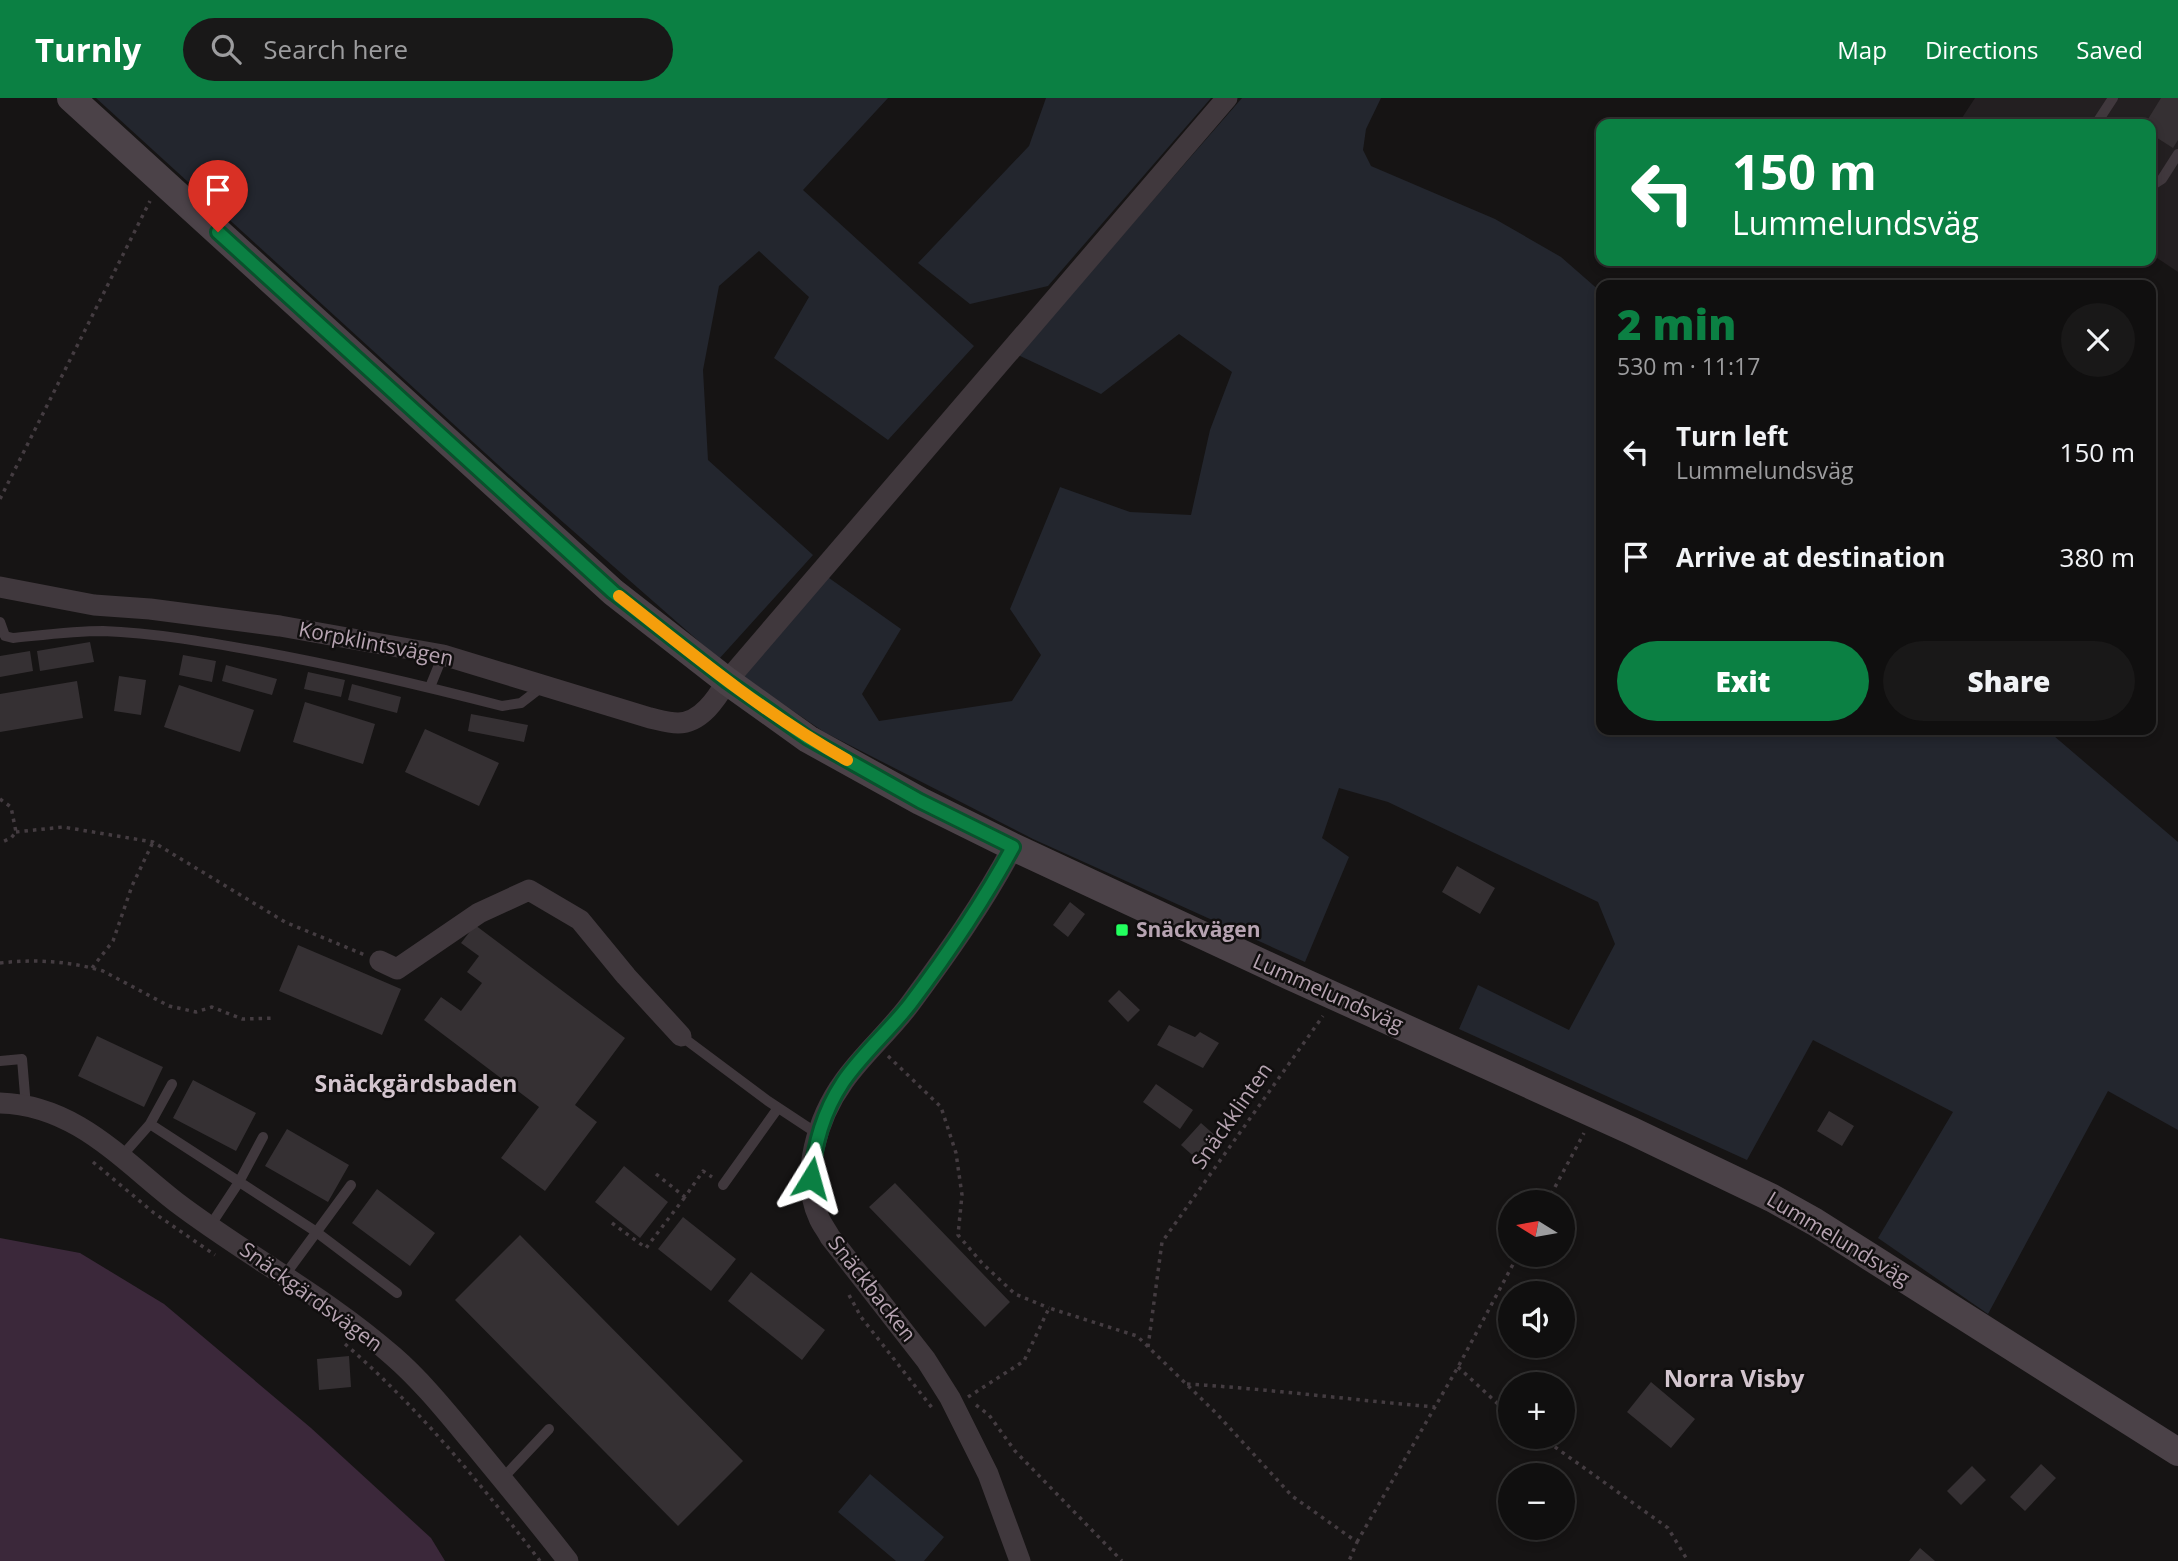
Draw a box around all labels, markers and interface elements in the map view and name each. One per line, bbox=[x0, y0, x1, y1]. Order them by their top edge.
search box bbox=[183, 18, 673, 81]
text: Turnly bbox=[35, 27, 141, 72]
icon: search bbox=[207, 30, 245, 68]
text: Search here bbox=[263, 31, 408, 67]
text: Map bbox=[1837, 33, 1887, 66]
text: Directions bbox=[1925, 33, 2038, 66]
text: Saved bbox=[2076, 33, 2143, 66]
text: 150 m bbox=[1732, 138, 1877, 204]
icon: left bbox=[1617, 147, 1708, 238]
pin bbox=[188, 160, 248, 232]
icon: arrive bbox=[199, 171, 237, 209]
text: Lummelundsväg bbox=[1732, 201, 1979, 244]
text: 2 min bbox=[1617, 295, 1736, 352]
button: close bbox=[2061, 303, 2135, 377]
text: 530 m · 11:17 bbox=[1617, 350, 1760, 382]
text: Turn left bbox=[1676, 418, 1788, 454]
icon: left bbox=[1617, 433, 1655, 471]
text: 150 m bbox=[2060, 434, 2135, 470]
text: Lummelundsväg bbox=[1676, 454, 1853, 486]
icon: arrive bbox=[1617, 538, 1655, 576]
text: Arrive at destination bbox=[1676, 539, 1945, 575]
text: 380 m bbox=[2060, 539, 2135, 575]
street label: Korpklintsvägen bbox=[296, 614, 456, 672]
button: Exit bbox=[1617, 641, 1869, 721]
button: Share bbox=[1883, 641, 2135, 721]
place label: Snäckvägen bbox=[1136, 915, 1261, 943]
marker: Snäckvägen bbox=[1114, 922, 1130, 938]
street label: Lummelundsväg bbox=[1249, 946, 1408, 1038]
street label: Snäckklinten bbox=[1184, 1057, 1278, 1174]
district label: Snäckgärdsbaden bbox=[315, 1067, 517, 1099]
position arrow bbox=[774, 1141, 848, 1215]
street label: Lummelundsväg bbox=[1762, 1184, 1915, 1292]
north arrow bbox=[1498, 1190, 1575, 1267]
map controls bbox=[1498, 1190, 1575, 1540]
street label: Snäckbacken bbox=[823, 1230, 923, 1347]
street label: Snäckgärdsvägen bbox=[235, 1235, 389, 1357]
button: sound bbox=[1498, 1281, 1575, 1358]
district label: Norra Visby bbox=[1664, 1361, 1805, 1394]
button: + bbox=[1498, 1372, 1575, 1449]
button: − bbox=[1498, 1463, 1575, 1540]

